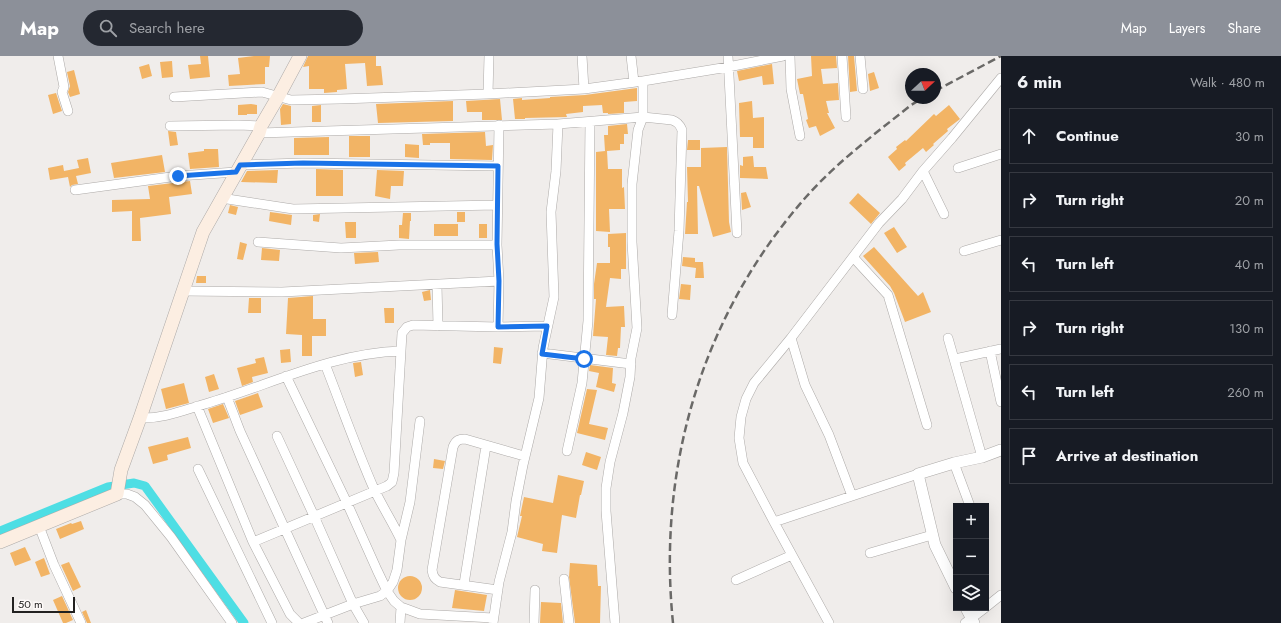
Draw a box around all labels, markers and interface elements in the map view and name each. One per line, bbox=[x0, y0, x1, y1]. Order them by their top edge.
search box bbox=[83, 10, 363, 46]
text: Map bbox=[20, 15, 59, 42]
icon: search bbox=[97, 17, 119, 39]
text: Search here bbox=[129, 17, 205, 39]
text: Map bbox=[1121, 18, 1147, 38]
text: Layers bbox=[1169, 18, 1205, 38]
text: Share bbox=[1227, 18, 1261, 38]
north arrow bbox=[905, 68, 941, 104]
text: 6 min bbox=[1017, 70, 1062, 94]
text: Walk · 480 m bbox=[1190, 73, 1265, 92]
icon: ahead bbox=[1018, 125, 1040, 147]
text: Continue bbox=[1056, 125, 1119, 147]
text: 30 m bbox=[1235, 127, 1264, 146]
route end bbox=[169, 167, 187, 185]
icon: right bbox=[1018, 189, 1040, 211]
text: Turn right bbox=[1056, 189, 1124, 211]
text: 20 m bbox=[1235, 191, 1264, 210]
icon: left bbox=[1018, 253, 1040, 275]
text: Turn left bbox=[1056, 253, 1114, 275]
text: 40 m bbox=[1235, 255, 1264, 274]
icon: right bbox=[1018, 317, 1040, 339]
text: Turn right bbox=[1056, 317, 1124, 339]
text: 130 m bbox=[1229, 319, 1264, 338]
route start bbox=[575, 350, 593, 368]
icon: left bbox=[1018, 381, 1040, 403]
text: Turn left bbox=[1056, 381, 1114, 403]
text: 260 m bbox=[1227, 383, 1264, 402]
icon: arrive bbox=[1018, 445, 1040, 467]
text: Arrive at destination bbox=[1056, 445, 1198, 467]
map controls bbox=[953, 503, 989, 611]
button: + bbox=[953, 503, 989, 539]
button: − bbox=[953, 539, 989, 575]
button: layers bbox=[953, 575, 989, 611]
scale bar bbox=[12, 595, 75, 614]
text: 50 m bbox=[18, 596, 43, 612]

